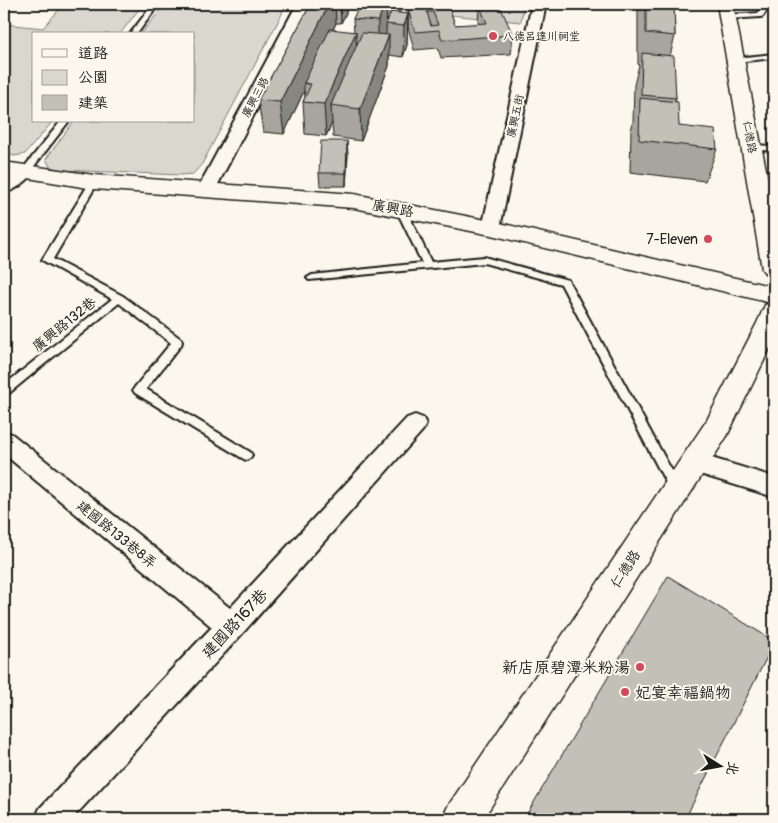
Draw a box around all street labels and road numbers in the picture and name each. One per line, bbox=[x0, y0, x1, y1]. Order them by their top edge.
street label: 廣興三路 bbox=[239, 75, 272, 120]
street label: 廣興五街 bbox=[505, 92, 527, 139]
street label: 仁德路 bbox=[740, 120, 759, 155]
street label: 廣興路 bbox=[371, 196, 415, 221]
street label: 廣興路132巷 bbox=[29, 293, 100, 355]
street label: 建國路133巷8弄 bbox=[73, 497, 160, 572]
street label: 仁德路 bbox=[607, 547, 644, 592]
street label: 建國路167巷 bbox=[197, 585, 272, 663]

